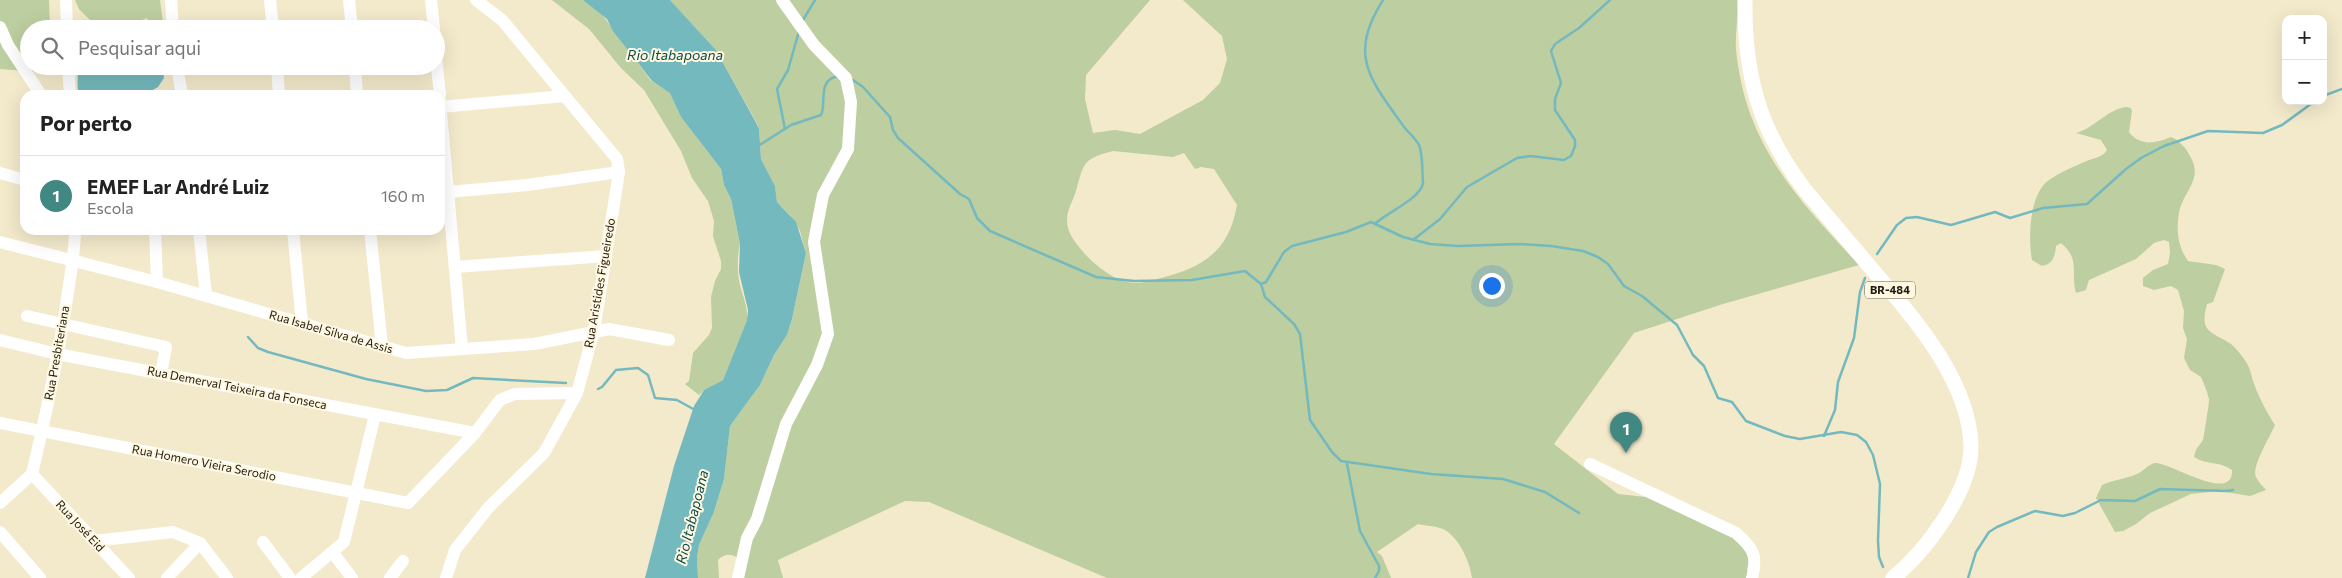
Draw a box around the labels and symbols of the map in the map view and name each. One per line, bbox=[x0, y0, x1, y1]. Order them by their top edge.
water label: Rio Itabapoana bbox=[627, 46, 723, 63]
street label: Rua Aristides Figueiredo bbox=[581, 217, 617, 349]
your location bbox=[1479, 273, 1505, 299]
road number: BR-484 bbox=[1865, 282, 1915, 298]
street label: Rua Presbiteriana bbox=[41, 304, 71, 401]
street label: Rua Isabel Silva de Assis bbox=[268, 307, 395, 355]
street label: Rua Demerval Teixeira da Fonseca bbox=[146, 363, 328, 411]
pin: 1 bbox=[1610, 412, 1642, 453]
street label: Rua Homero Vieira Serodio bbox=[131, 441, 277, 483]
water label: Rio Itabapoana bbox=[672, 468, 711, 565]
street label: Rua José Eid bbox=[53, 497, 108, 555]

